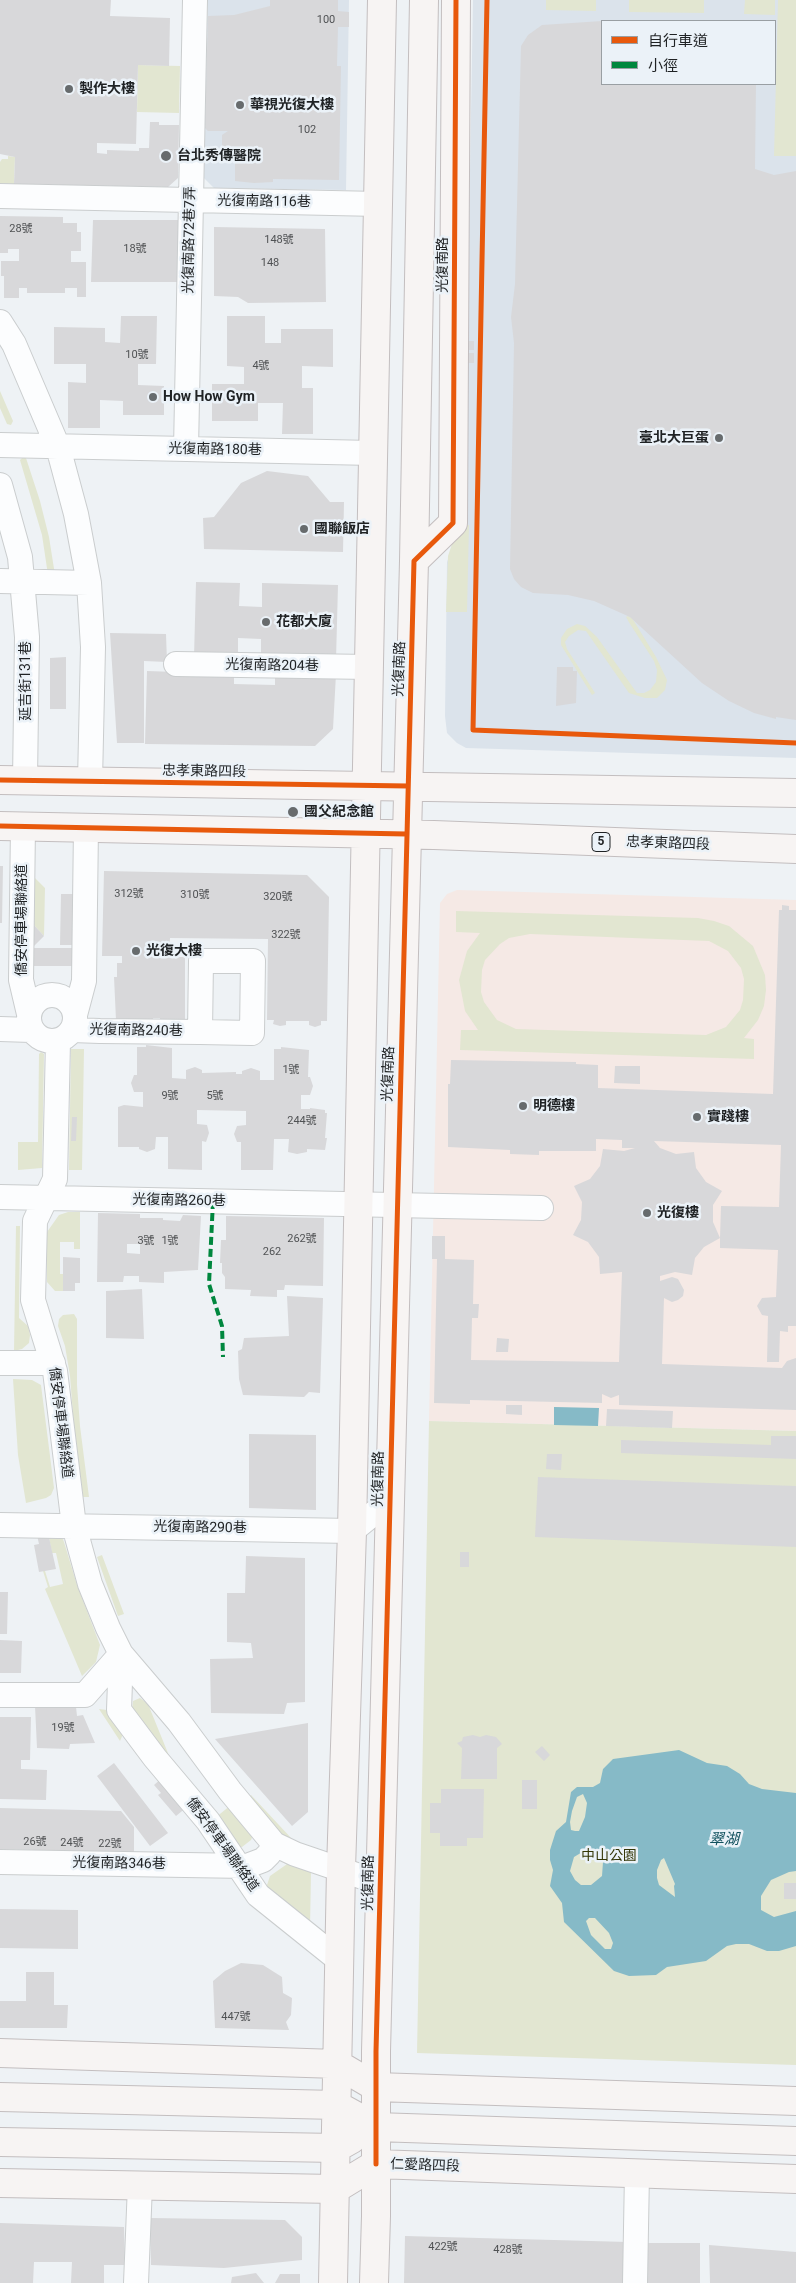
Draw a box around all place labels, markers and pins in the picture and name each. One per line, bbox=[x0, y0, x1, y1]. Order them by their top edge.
place label: 製作大樓 bbox=[79, 81, 135, 97]
marker: 製作大樓 bbox=[63, 83, 75, 95]
place label: 華視光復大樓 bbox=[250, 97, 334, 113]
marker: 華視光復大樓 bbox=[234, 99, 246, 111]
place label: 台北秀傳醫院 bbox=[177, 148, 261, 164]
marker: 台北秀傳醫院 bbox=[159, 149, 173, 163]
place label: How How Gym bbox=[163, 389, 255, 405]
marker: How How Gym bbox=[147, 391, 159, 403]
place label: 臺北大巨蛋 bbox=[639, 430, 709, 446]
marker: 臺北大巨蛋 bbox=[713, 432, 725, 444]
place label: 國聯飯店 bbox=[314, 521, 370, 537]
marker: 國聯飯店 bbox=[298, 523, 310, 535]
place label: 花都大廈 bbox=[276, 614, 332, 630]
marker: 花都大廈 bbox=[260, 616, 272, 628]
place label: 國父紀念館 bbox=[304, 804, 374, 820]
marker: 國父紀念館 bbox=[286, 805, 300, 819]
place label: 光復大樓 bbox=[146, 943, 202, 959]
marker: 光復大樓 bbox=[130, 945, 142, 957]
place label: 明德樓 bbox=[533, 1098, 575, 1114]
marker: 明德樓 bbox=[517, 1100, 529, 1112]
place label: 實踐樓 bbox=[707, 1109, 749, 1125]
marker: 實踐樓 bbox=[691, 1111, 703, 1123]
place label: 光復樓 bbox=[657, 1205, 699, 1221]
marker: 光復樓 bbox=[641, 1207, 653, 1219]

